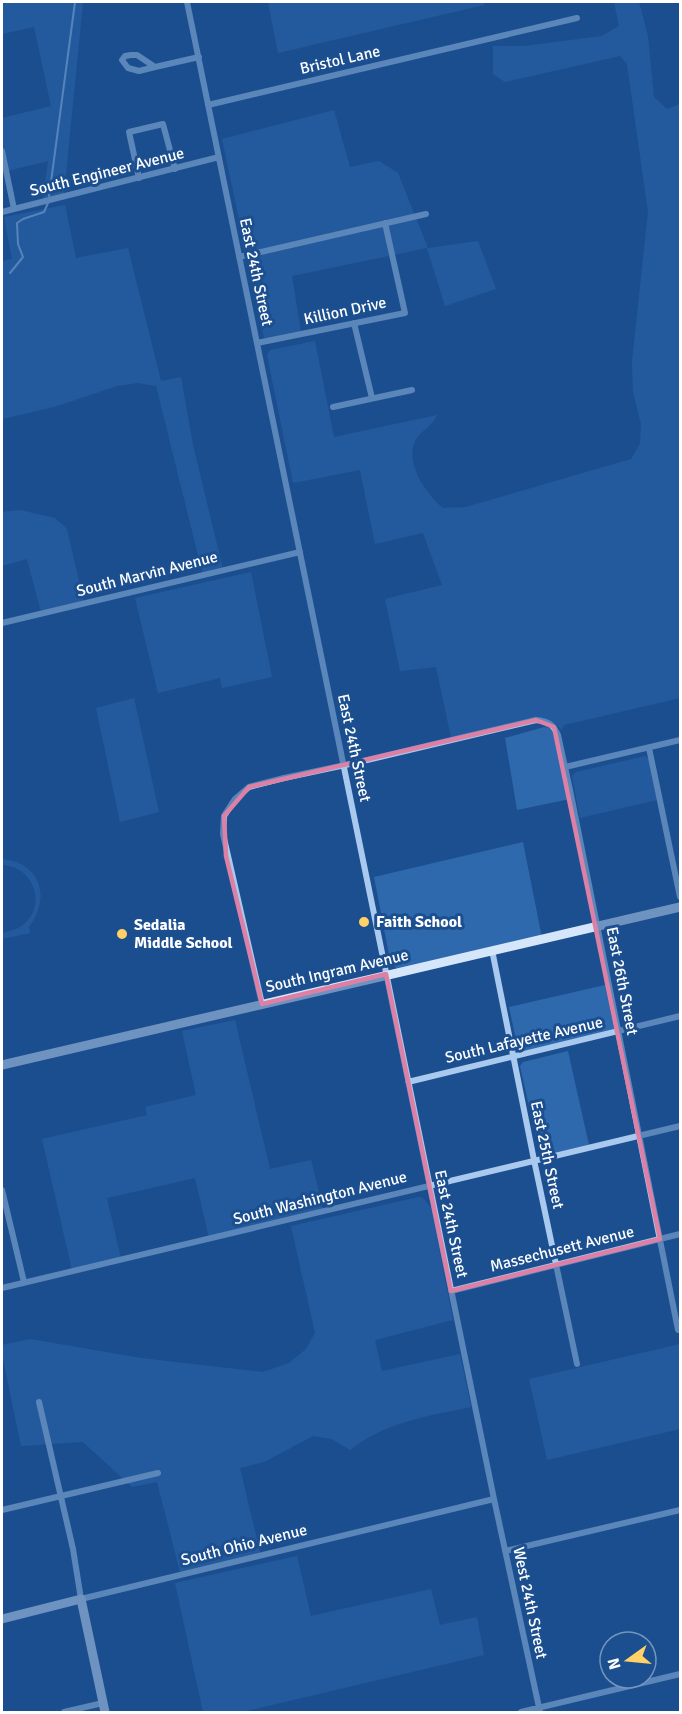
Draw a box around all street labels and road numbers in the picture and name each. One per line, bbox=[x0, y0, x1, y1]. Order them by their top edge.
street label: Bristol Lane bbox=[298, 41, 382, 79]
street label: South Engineer Avenue bbox=[28, 143, 186, 201]
street label: East 24th Street bbox=[235, 216, 277, 328]
street label: Killion Drive bbox=[302, 293, 388, 329]
street label: South Marvin Avenue bbox=[74, 547, 220, 601]
street label: East 24th Street bbox=[333, 692, 375, 804]
street label: East 26th Street bbox=[602, 925, 642, 1037]
street label: South Ingram Avenue bbox=[264, 945, 410, 997]
street label: South Lafayette Avenue bbox=[443, 1012, 605, 1068]
street label: East 25th Street bbox=[526, 1099, 568, 1211]
street label: South Washington Avenue bbox=[231, 1167, 409, 1229]
street label: East 24th Street bbox=[430, 1168, 472, 1280]
street label: Massechusett Avenue bbox=[488, 1221, 636, 1277]
street label: South Ohio Avenue bbox=[179, 1520, 309, 1570]
street label: West 24th Street bbox=[508, 1545, 552, 1661]

